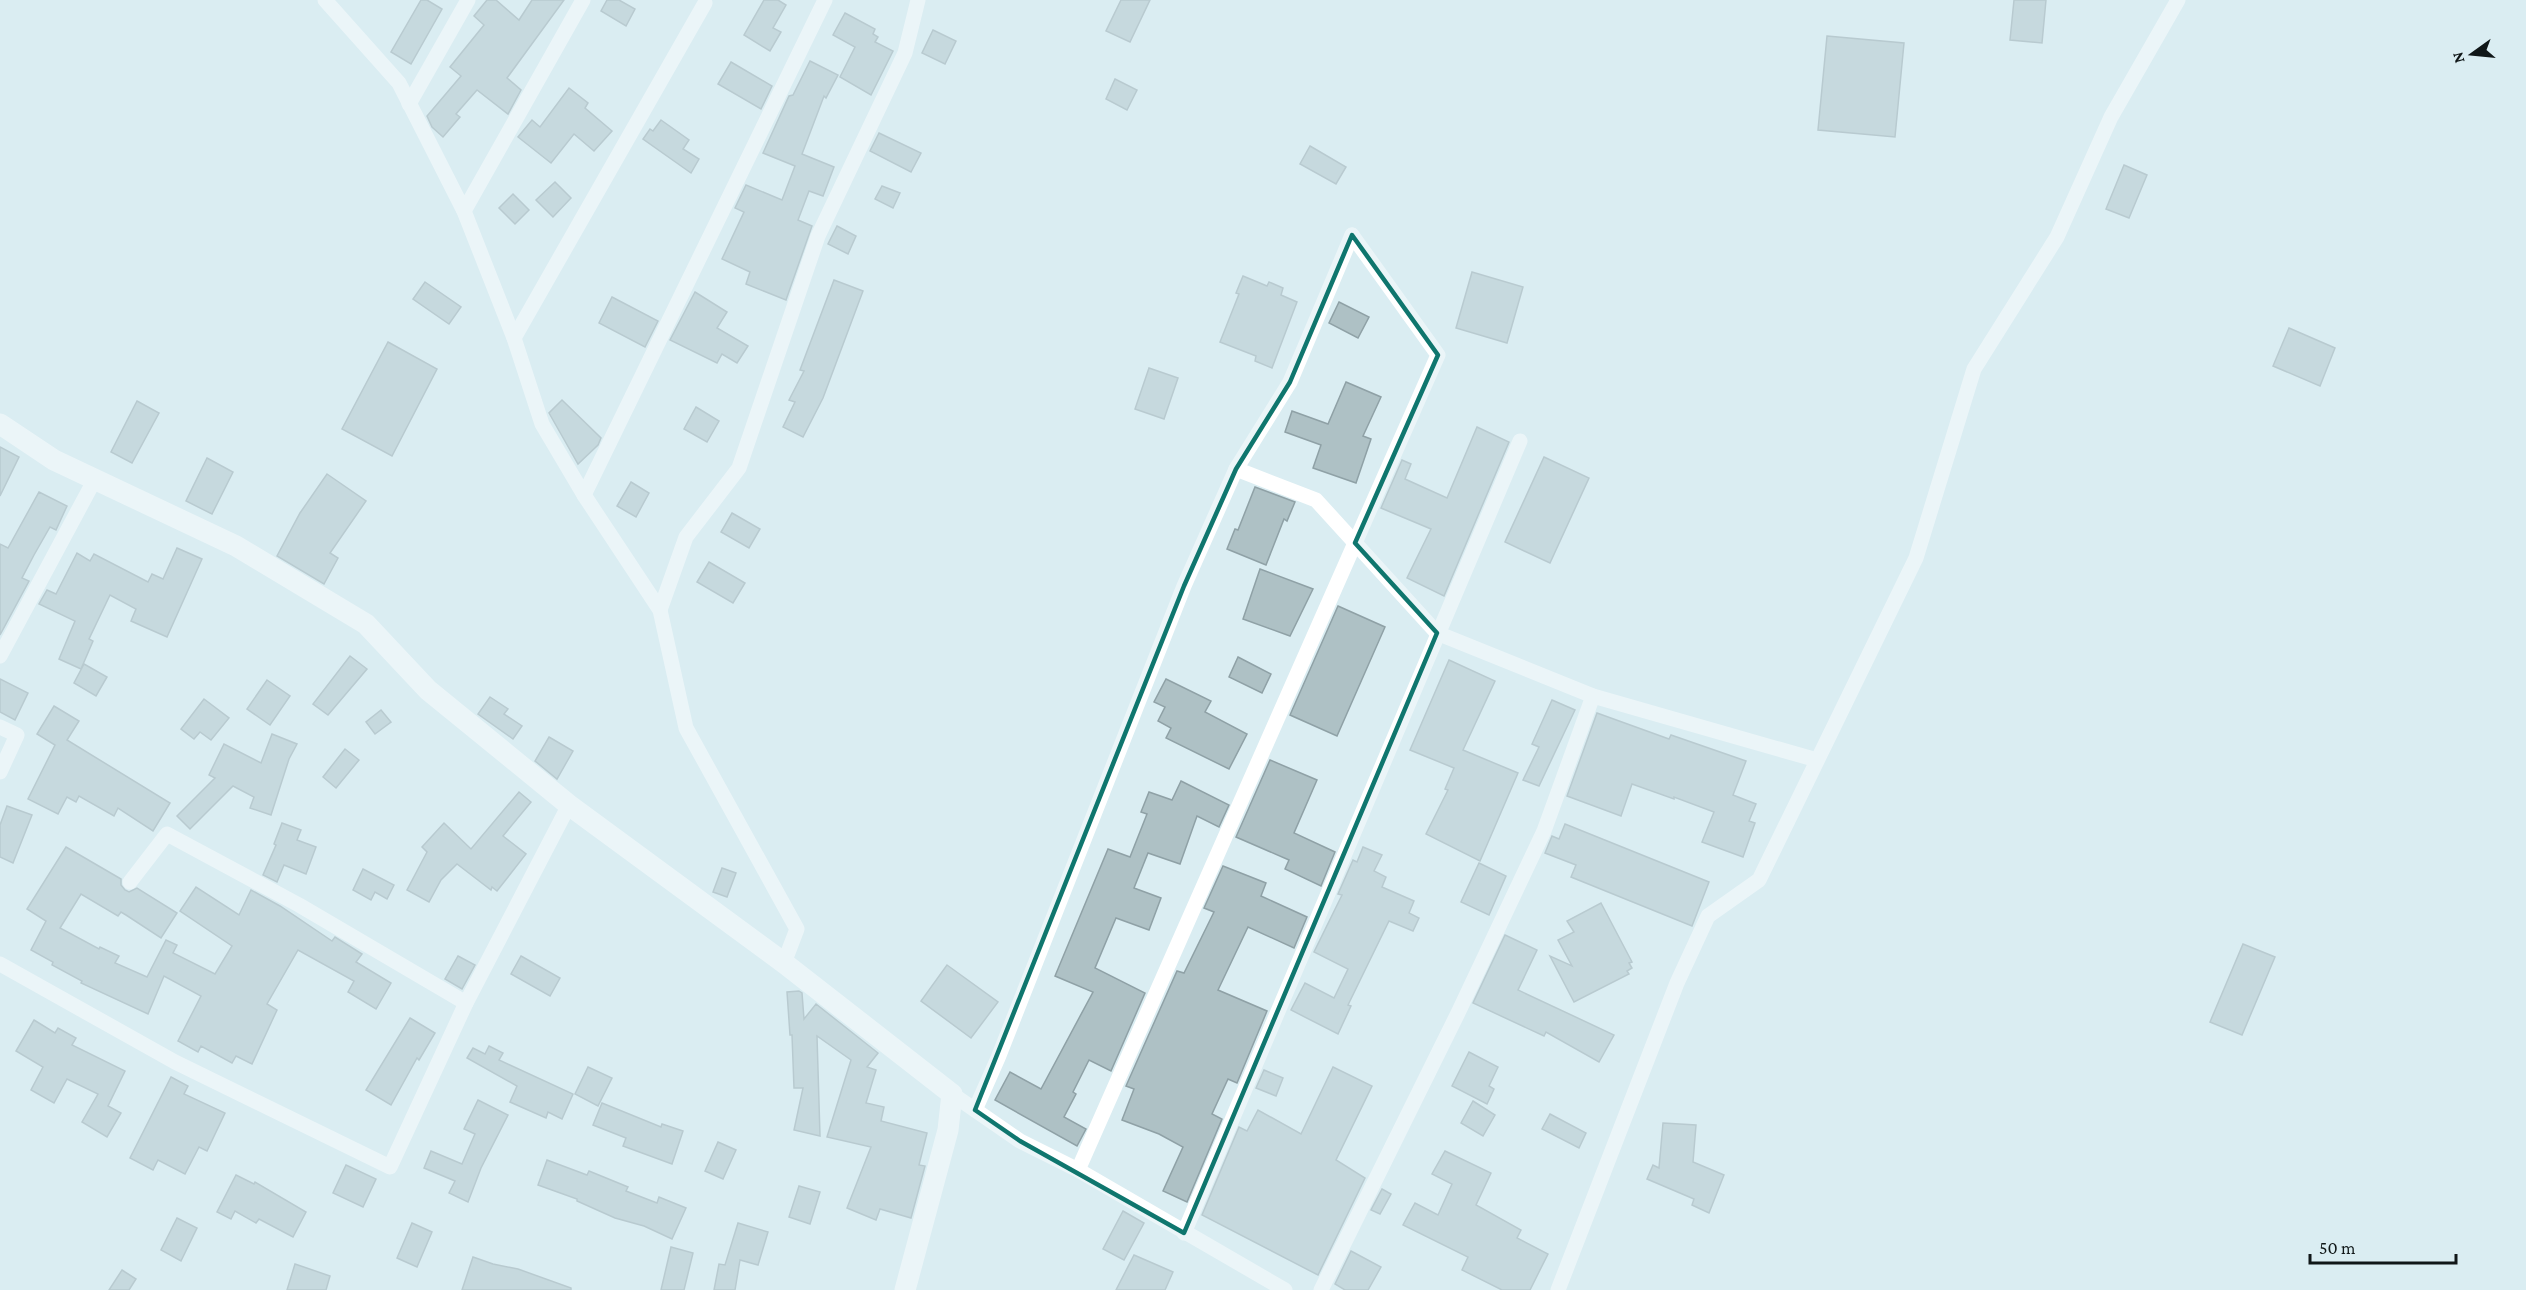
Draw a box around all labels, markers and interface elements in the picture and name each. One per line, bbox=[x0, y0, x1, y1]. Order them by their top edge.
north arrow bbox=[2442, 24, 2502, 84]
text: N bbox=[2448, 50, 2468, 65]
scale bar bbox=[2310, 1227, 2456, 1265]
text: 50 m bbox=[2319, 1238, 2356, 1258]

